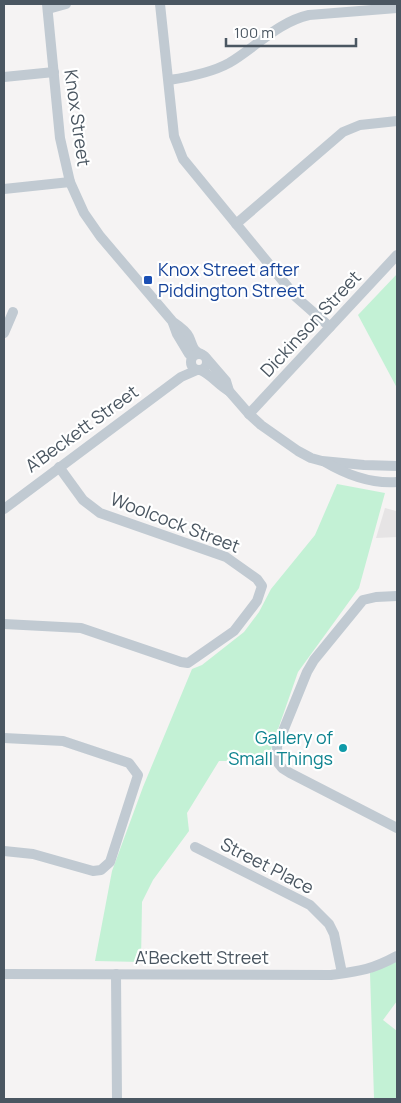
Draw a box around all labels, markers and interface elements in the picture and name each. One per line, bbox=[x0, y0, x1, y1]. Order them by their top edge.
scale bar bbox=[226, 15, 356, 47]
text: 100 m bbox=[234, 22, 274, 43]
street label: Knox Street bbox=[59, 68, 97, 168]
place label: Knox Street after Piddington Street bbox=[158, 257, 305, 302]
street label: Dickinson Street bbox=[255, 265, 366, 382]
marker: Knox Street after Piddington Street bbox=[142, 274, 154, 286]
street label: A'Beckett Street bbox=[20, 379, 143, 477]
street label: Woolcock Street bbox=[107, 486, 244, 558]
place label: Gallery of Small Things bbox=[228, 725, 334, 770]
marker: Gallery of Small Things bbox=[337, 742, 349, 754]
street label: Street Place bbox=[217, 831, 318, 899]
street label: A'Beckett Street bbox=[135, 945, 269, 969]

